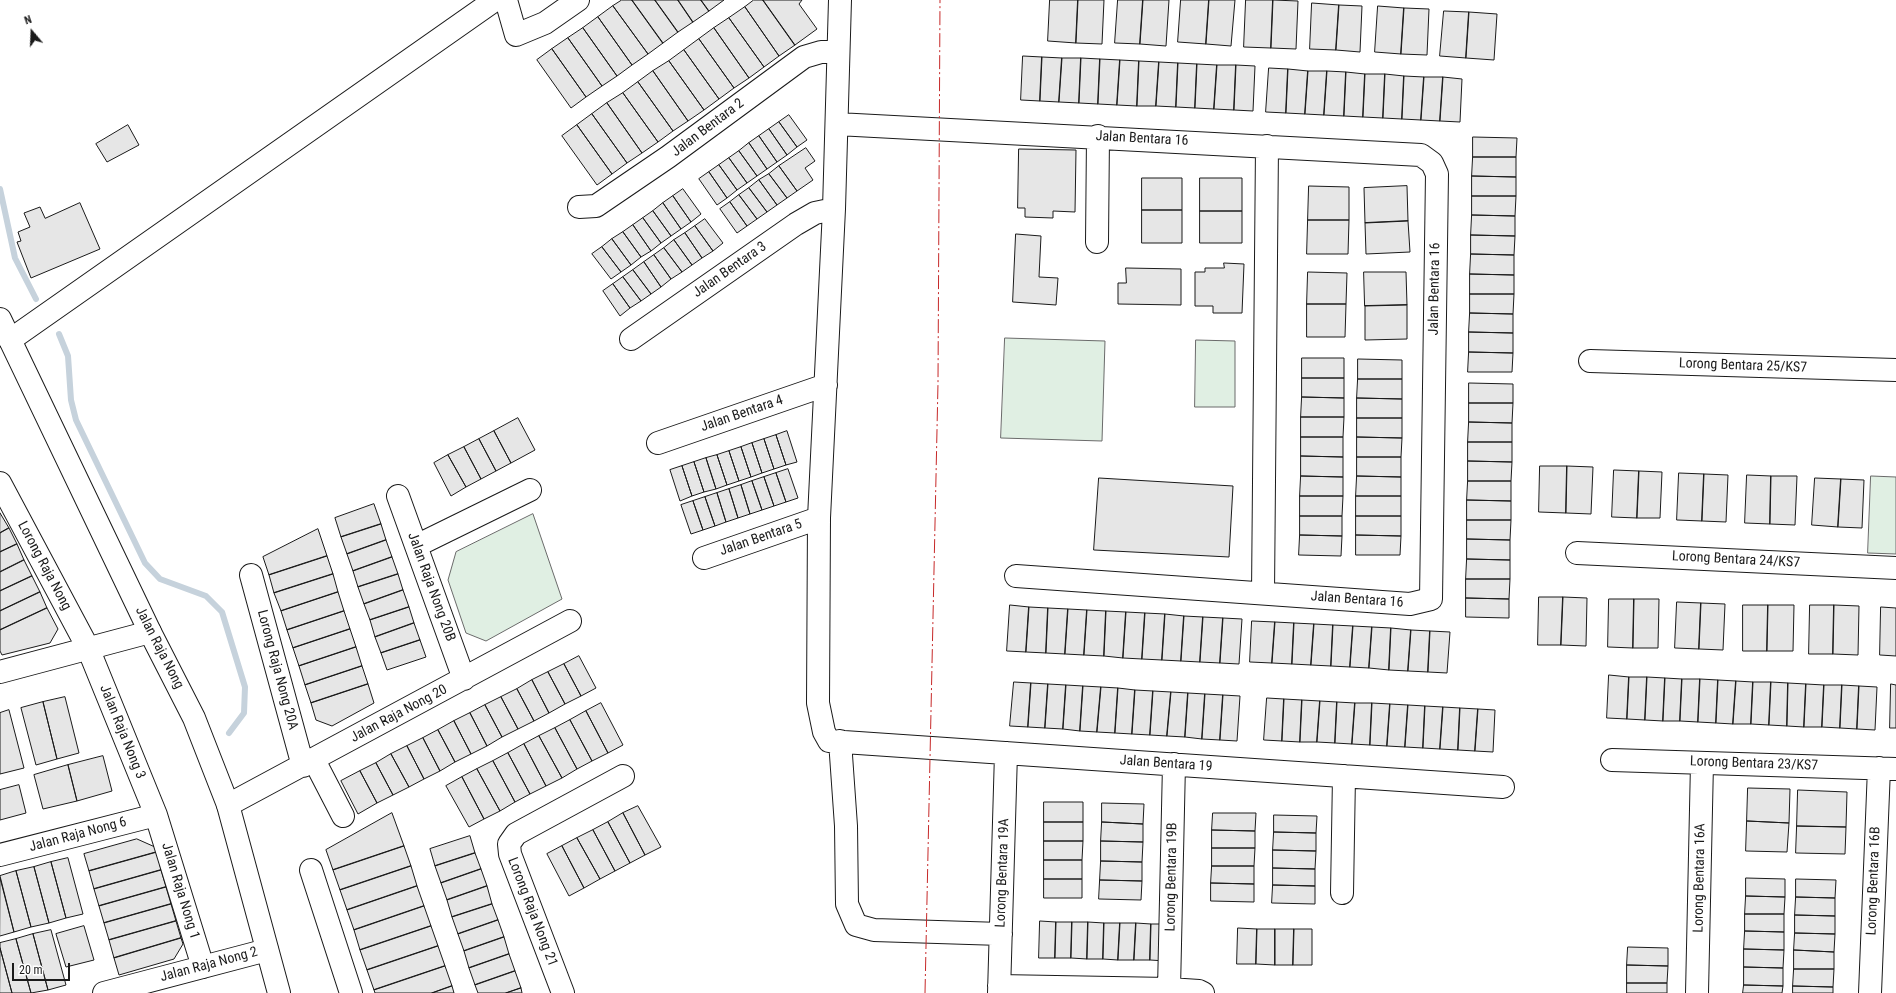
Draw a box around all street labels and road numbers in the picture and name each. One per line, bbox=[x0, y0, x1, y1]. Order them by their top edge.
street label: Jalan Bentara 2 bbox=[669, 95, 747, 161]
street label: Jalan Bentara 16 bbox=[1095, 128, 1189, 150]
street label: Jalan Bentara 3 bbox=[690, 238, 770, 302]
street label: Jalan Bentara 16 bbox=[1426, 242, 1444, 336]
street label: Lorong Bentara 25/KS7 bbox=[1679, 355, 1807, 377]
street label: Jalan Bentara 4 bbox=[699, 392, 785, 436]
street label: Jalan Bentara 5 bbox=[718, 516, 804, 560]
street label: Lorong Raja Nong bbox=[14, 519, 74, 613]
street label: Jalan Raja Nong 20B bbox=[404, 530, 458, 644]
street label: Lorong Bentara 24/KS7 bbox=[1671, 548, 1801, 572]
street label: Jalan Bentara 16 bbox=[1310, 588, 1404, 612]
street label: Jalan Raja Nong bbox=[131, 604, 187, 692]
street label: Lorong Raja Nong 20A bbox=[253, 608, 301, 732]
street label: Jalan Raja Nong 20 bbox=[348, 681, 450, 747]
street label: Jalan Raja Nong 3 bbox=[95, 682, 149, 782]
street label: Jalan Bentara 19 bbox=[1119, 752, 1213, 776]
street label: Lorong Bentara 23/KS7 bbox=[1690, 753, 1818, 775]
street label: Jalan Raja Nong 6 bbox=[27, 814, 129, 856]
street label: Lorong Bentara 19A bbox=[993, 818, 1013, 928]
street label: Lorong Bentara 19B bbox=[1163, 822, 1181, 932]
street label: Lorong Bentara 16A bbox=[1691, 823, 1709, 933]
street label: Lorong Bentara 16B bbox=[1864, 826, 1884, 936]
street label: Jalan Raja Nong 1 bbox=[157, 841, 203, 941]
street label: Lorong Raja Nong 21 bbox=[503, 855, 561, 969]
street label: Jalan Raja Nong 2 bbox=[158, 944, 260, 986]

